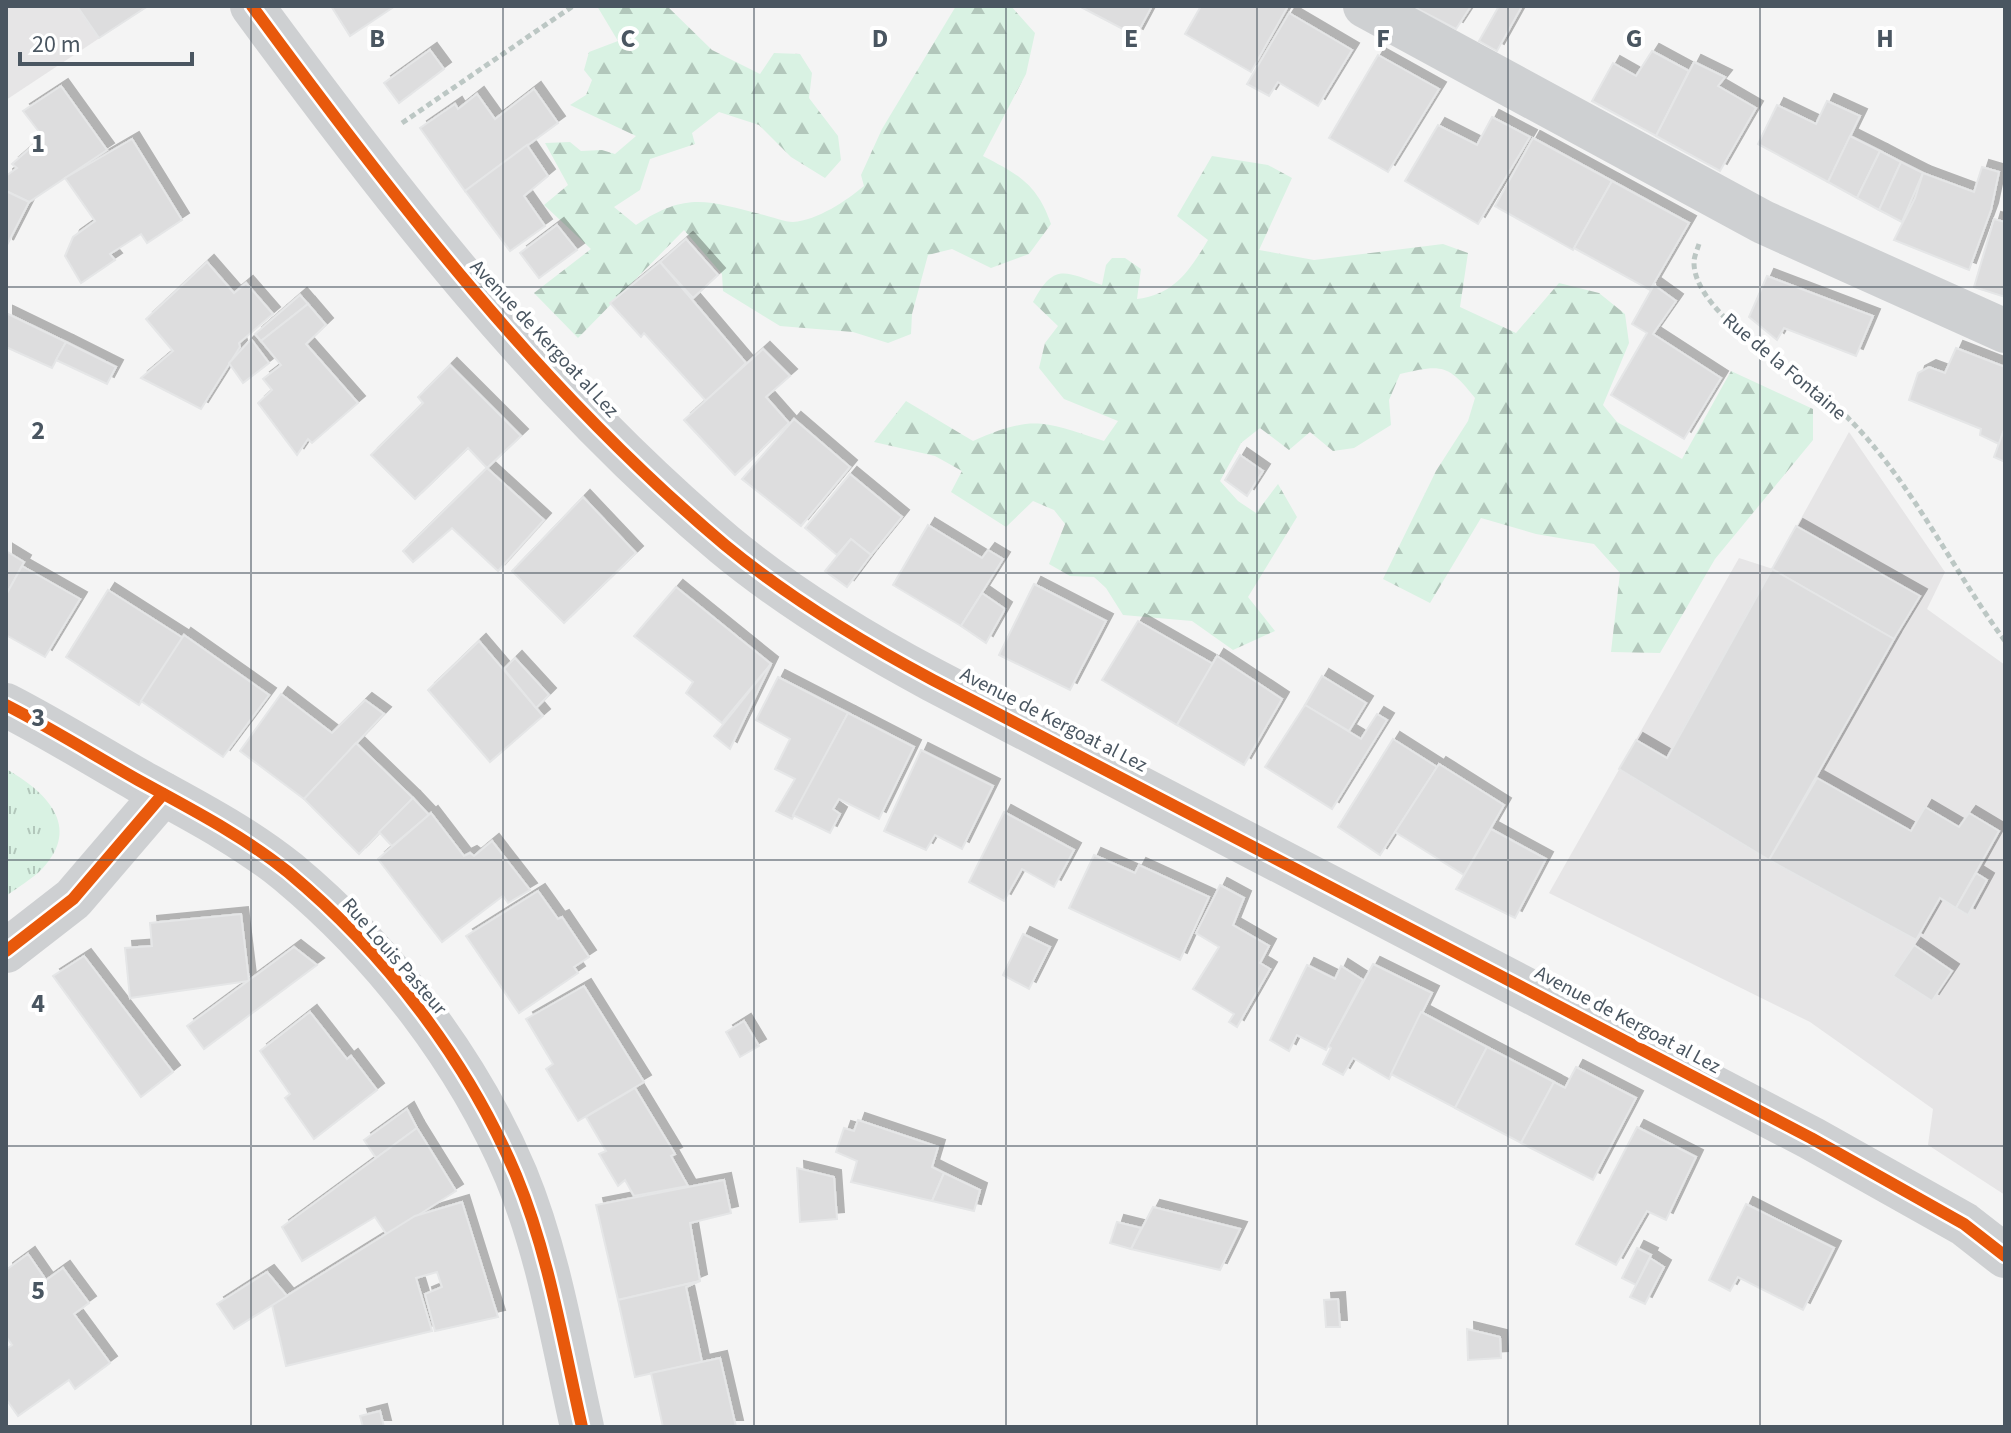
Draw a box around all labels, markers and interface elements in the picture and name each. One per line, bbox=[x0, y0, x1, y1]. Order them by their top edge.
scale bar bbox=[20, 16, 192, 66]
text: B bbox=[369, 20, 385, 57]
text: C bbox=[620, 20, 636, 57]
text: D bbox=[872, 20, 888, 57]
text: E bbox=[1124, 20, 1138, 57]
text: F bbox=[1376, 20, 1390, 57]
text: G bbox=[1626, 20, 1642, 57]
text: H bbox=[1876, 20, 1894, 57]
text: 20 m bbox=[32, 27, 81, 62]
text: 1 bbox=[31, 125, 45, 162]
street label: Avenue de Kergoat al Lez bbox=[464, 254, 625, 424]
street label: Rue de la Fontaine bbox=[1716, 307, 1852, 427]
text: 2 bbox=[31, 412, 45, 449]
street label: Avenue de Kergoat al Lez bbox=[955, 660, 1152, 779]
text: 3 bbox=[31, 699, 45, 736]
street label: Rue Louis Pasteur bbox=[335, 892, 453, 1022]
street label: Avenue de Kergoat al Lez bbox=[1530, 959, 1725, 1081]
text: 4 bbox=[31, 985, 45, 1022]
text: 5 bbox=[31, 1272, 45, 1309]

